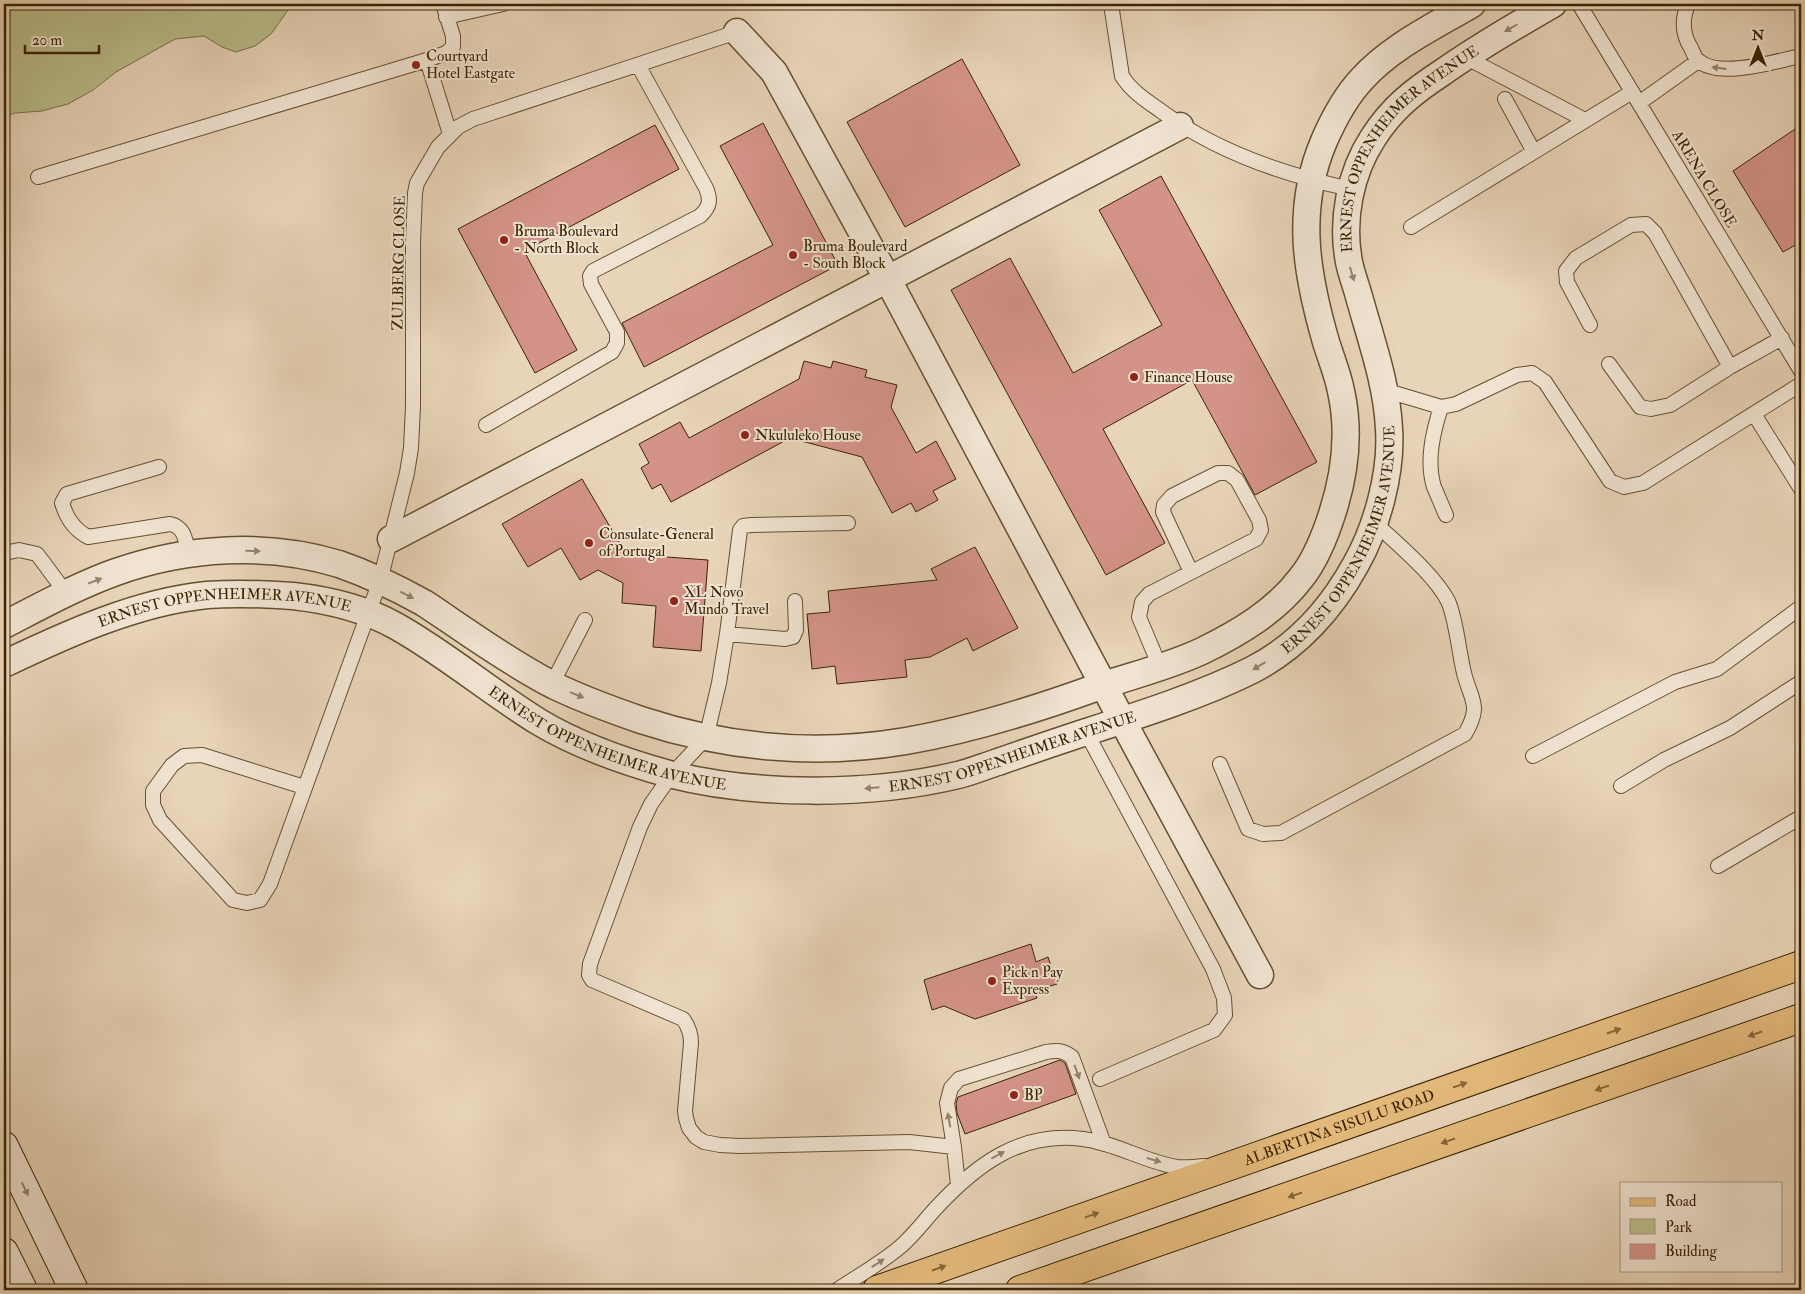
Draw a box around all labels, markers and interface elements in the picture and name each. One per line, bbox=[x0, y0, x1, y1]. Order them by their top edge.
scale bar bbox=[25, 22, 99, 54]
north arrow bbox=[1732, 22, 1782, 72]
one-way arrow bbox=[1504, 24, 1517, 33]
text: N bbox=[1751, 27, 1765, 44]
text: 20 m bbox=[32, 31, 62, 50]
street label: ERNEST OPPENHEIMER AVENUE bbox=[1337, 41, 1482, 253]
place label: Courtyard Hotel Eastgate bbox=[426, 47, 515, 83]
marker: Courtyard Hotel Eastgate bbox=[410, 59, 422, 71]
one-way arrow bbox=[1710, 64, 1726, 72]
street label: ARENA CLOSE bbox=[1667, 126, 1741, 231]
street label: ZULBERG CLOSE bbox=[388, 195, 410, 330]
place label: Bruma Boulevard - North Block bbox=[514, 222, 619, 258]
marker: Bruma Boulevard - North Block bbox=[498, 234, 510, 246]
place label: Bruma Boulevard - South Block bbox=[803, 237, 908, 273]
marker: Bruma Boulevard - South Block bbox=[787, 249, 799, 261]
one-way arrow bbox=[1349, 267, 1357, 282]
place label: Finance House bbox=[1144, 368, 1233, 387]
marker: Finance House bbox=[1128, 371, 1140, 383]
street label: ERNEST OPPENHEIMER AVENUE bbox=[1278, 425, 1399, 658]
place label: Nkululeko House bbox=[755, 426, 861, 445]
marker: Nkululeko House bbox=[739, 429, 751, 441]
place label: Consulate-General of Portugal bbox=[599, 525, 714, 561]
marker: Consulate-General of Portugal bbox=[583, 537, 595, 549]
one-way arrow bbox=[245, 547, 261, 555]
one-way arrow bbox=[88, 576, 102, 584]
place label: XL Novo Mundo Travel bbox=[684, 583, 769, 619]
street label: ERNEST OPPENHEIMER AVENUE bbox=[95, 584, 354, 631]
one-way arrow bbox=[400, 591, 415, 599]
marker: XL Novo Mundo Travel bbox=[668, 595, 680, 607]
one-way arrow bbox=[1252, 661, 1265, 670]
street label: ERNEST OPPENHEIMER AVENUE bbox=[485, 682, 728, 794]
one-way arrow bbox=[570, 692, 584, 700]
street label: ERNEST OPPENHEIMER AVENUE bbox=[888, 707, 1139, 796]
one-way arrow bbox=[864, 784, 880, 792]
place label: Pick n Pay Express bbox=[1002, 963, 1063, 1000]
marker: Pick n Pay Express bbox=[986, 975, 998, 987]
one-way arrow bbox=[1606, 1027, 1621, 1034]
one-way arrow bbox=[1747, 1031, 1762, 1039]
one-way arrow bbox=[1073, 1065, 1081, 1080]
one-way arrow bbox=[1453, 1081, 1468, 1088]
street label: ALBERTINA SISULU ROAD bbox=[1241, 1085, 1437, 1170]
one-way arrow bbox=[1594, 1085, 1609, 1092]
place label: BP bbox=[1024, 1086, 1043, 1105]
marker: BP bbox=[1008, 1089, 1020, 1101]
one-way arrow bbox=[945, 1111, 953, 1127]
one-way arrow bbox=[1441, 1138, 1456, 1145]
one-way arrow bbox=[991, 1151, 1005, 1159]
one-way arrow bbox=[1147, 1157, 1162, 1165]
one-way arrow bbox=[21, 1182, 29, 1196]
legend bbox=[1620, 1182, 1782, 1272]
one-way arrow bbox=[1287, 1191, 1302, 1199]
text: Road bbox=[1665, 1192, 1697, 1211]
one-way arrow bbox=[1085, 1211, 1100, 1218]
text: Park bbox=[1665, 1218, 1692, 1237]
text: Building bbox=[1665, 1242, 1717, 1261]
one-way arrow bbox=[871, 1258, 884, 1268]
one-way arrow bbox=[932, 1264, 947, 1272]

